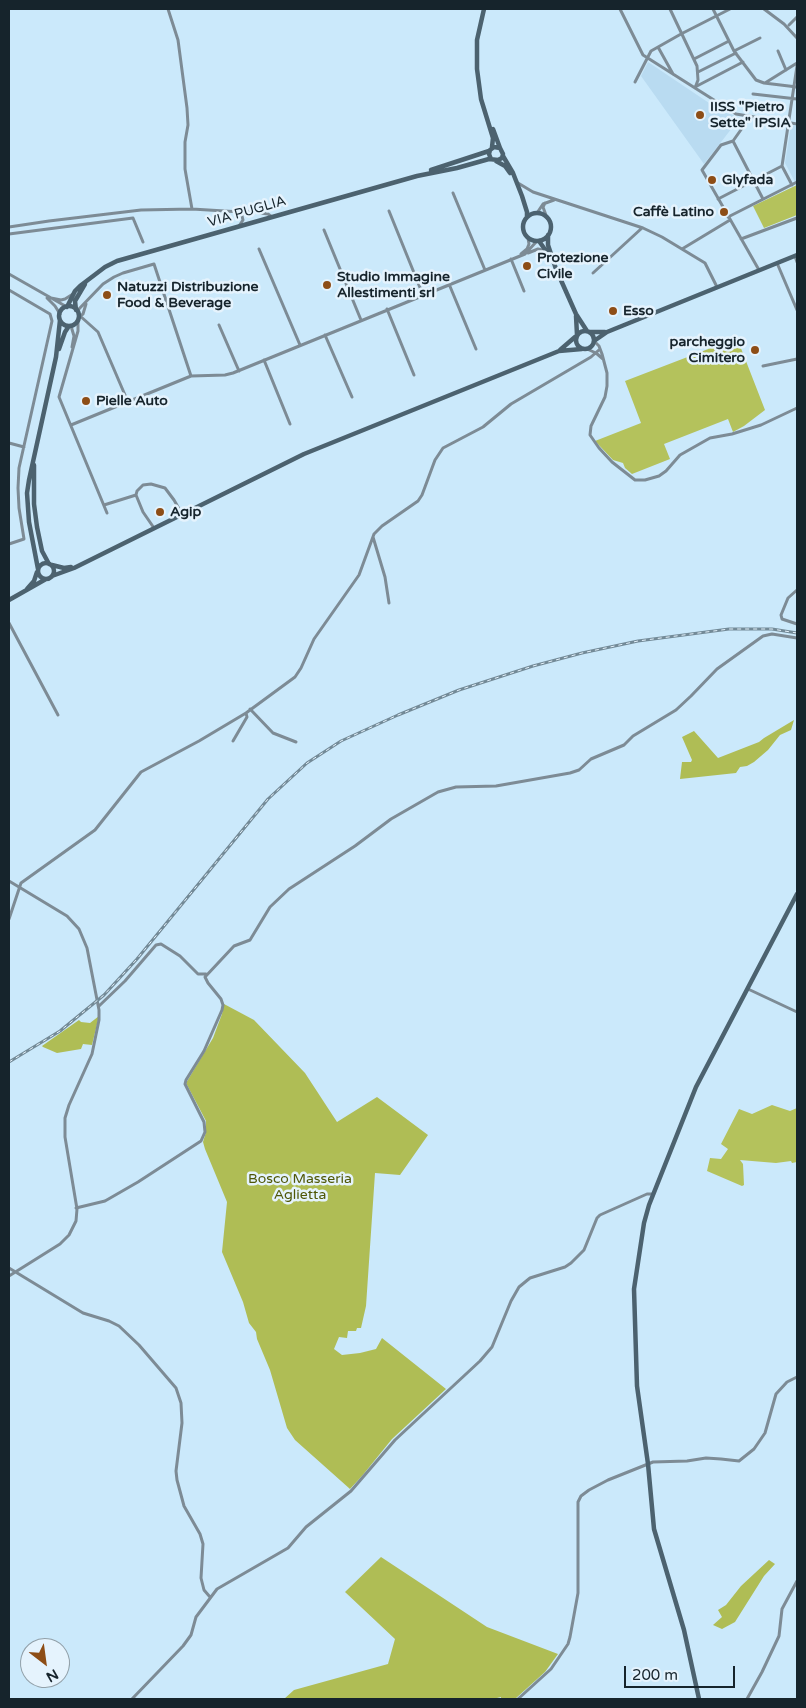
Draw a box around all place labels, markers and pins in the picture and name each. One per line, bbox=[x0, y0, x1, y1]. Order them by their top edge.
place label: IISS "Pietro Sette" IPSIA bbox=[710, 99, 791, 132]
marker: IISS "Pietro Sette" IPSIA bbox=[694, 109, 706, 121]
place label: Glyfada bbox=[722, 172, 773, 188]
marker: Glyfada bbox=[706, 174, 718, 186]
place label: Caffè Latino bbox=[633, 204, 714, 220]
marker: Caffè Latino bbox=[718, 206, 730, 218]
place label: Protezione Civile bbox=[537, 250, 608, 282]
marker: Protezione Civile bbox=[521, 260, 533, 272]
place label: Studio Immagine Allestimenti srl bbox=[337, 269, 450, 302]
place label: Natuzzi Distribuzione Food & Beverage bbox=[117, 279, 258, 312]
marker: Studio Immagine Allestimenti srl bbox=[321, 279, 333, 291]
marker: Natuzzi Distribuzione Food & Beverage bbox=[101, 289, 113, 301]
place label: Esso bbox=[623, 303, 654, 319]
marker: Esso bbox=[607, 305, 619, 317]
place label: parcheggio Cimitero bbox=[670, 334, 745, 367]
marker: parcheggio Cimitero bbox=[749, 344, 761, 356]
place label: Pielle Auto bbox=[96, 393, 168, 409]
marker: Pielle Auto bbox=[80, 395, 92, 407]
place label: Agip bbox=[170, 504, 201, 520]
marker: Agip bbox=[154, 506, 166, 518]

